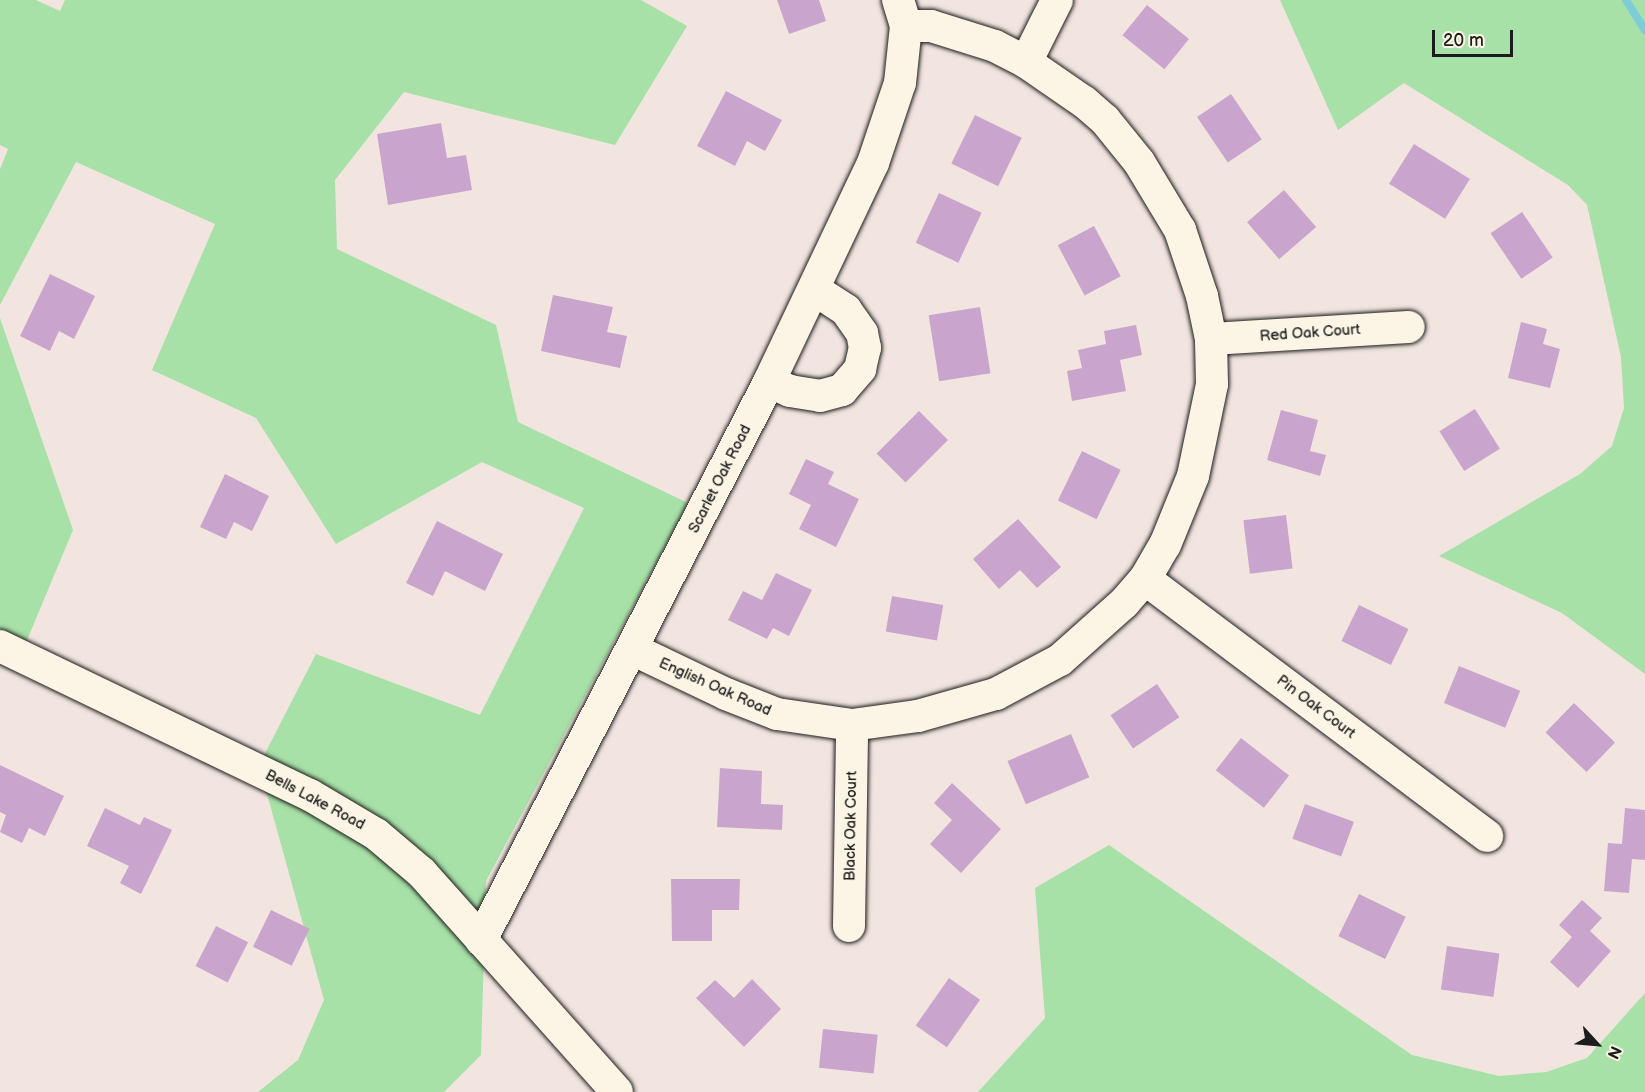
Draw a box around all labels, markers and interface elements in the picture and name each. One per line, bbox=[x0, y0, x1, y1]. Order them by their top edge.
scale bar bbox=[1435, 18, 1516, 56]
text: 20 m bbox=[1443, 30, 1484, 51]
street label: Red Oak Court bbox=[1259, 321, 1361, 345]
street label: Scarlet Oak Road bbox=[685, 422, 755, 536]
street label: English Oak Road bbox=[656, 654, 774, 720]
street label: Pin Oak Court bbox=[1273, 671, 1359, 743]
street label: Bells Lake Road bbox=[262, 766, 368, 834]
street label: Black Oak Court bbox=[841, 771, 861, 881]
north arrow bbox=[1567, 1014, 1627, 1074]
text: N bbox=[1602, 1043, 1625, 1062]

